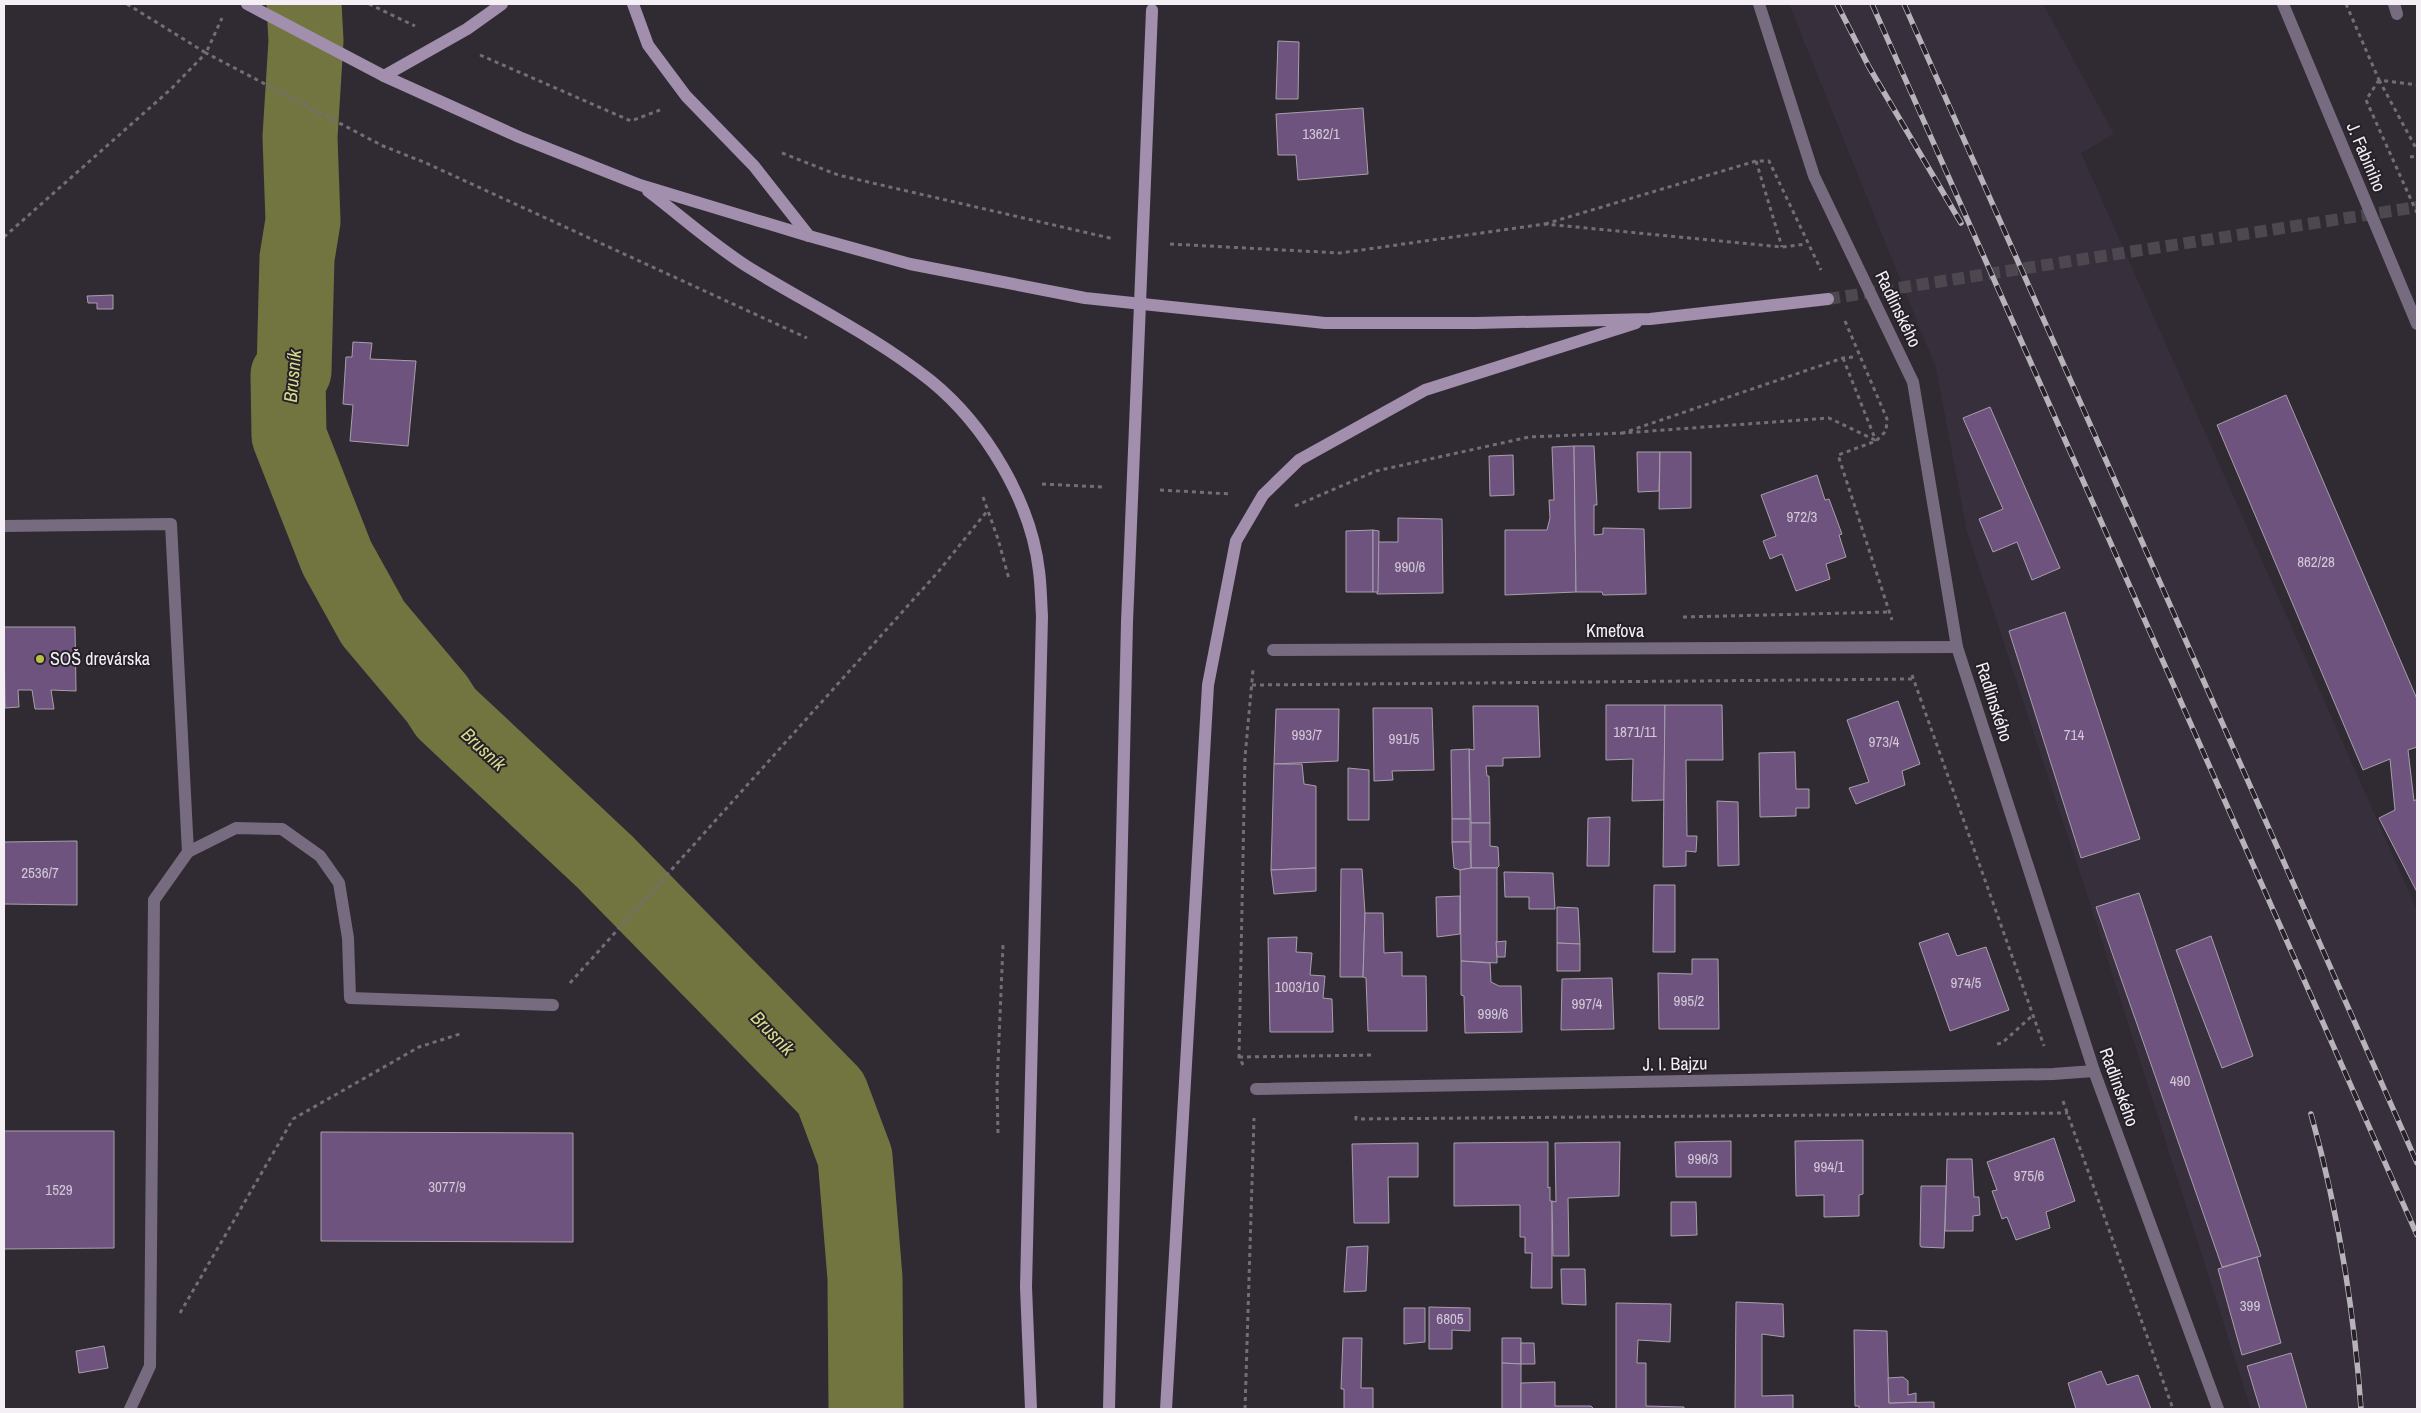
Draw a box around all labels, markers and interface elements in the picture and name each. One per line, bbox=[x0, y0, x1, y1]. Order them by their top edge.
street label: J. Fabiniho bbox=[2341, 118, 2392, 195]
house number: 1362/1 bbox=[1302, 123, 1340, 144]
street label: Radlinského bbox=[1869, 266, 1928, 351]
water label: Brusník bbox=[277, 347, 307, 403]
house number: 972/3 bbox=[1787, 506, 1818, 527]
house number: 862/28 bbox=[2297, 551, 2335, 572]
house number: 990/6 bbox=[1395, 556, 1426, 577]
street label: Kmeťova bbox=[1586, 618, 1644, 643]
place label: SOŠ drevárska bbox=[50, 646, 150, 671]
marker: SOŠ drevárska bbox=[34, 653, 46, 665]
street label: Radlinského bbox=[1970, 659, 2019, 745]
water label: Brusník bbox=[456, 721, 513, 777]
house number: 1871/11 bbox=[1613, 721, 1657, 742]
house number: 993/7 bbox=[1292, 724, 1323, 745]
house number: 714 bbox=[2064, 724, 2084, 745]
house number: 991/5 bbox=[1389, 728, 1420, 749]
house number: 973/4 bbox=[1869, 731, 1900, 752]
house number: 2536/7 bbox=[21, 862, 59, 883]
house number: 974/5 bbox=[1951, 972, 1982, 993]
house number: 1003/10 bbox=[1275, 976, 1319, 997]
house number: 995/2 bbox=[1674, 990, 1705, 1011]
house number: 997/4 bbox=[1572, 993, 1603, 1014]
house number: 999/6 bbox=[1478, 1003, 1509, 1024]
water label: Brusník bbox=[745, 1005, 802, 1062]
street label: Radlinského bbox=[2094, 1044, 2145, 1130]
street label: J. I. Bajzu bbox=[1642, 1050, 1708, 1077]
house number: 490 bbox=[2170, 1070, 2190, 1091]
house number: 996/3 bbox=[1688, 1148, 1719, 1169]
house number: 994/1 bbox=[1814, 1156, 1845, 1177]
house number: 975/6 bbox=[2014, 1165, 2045, 1186]
house number: 3077/9 bbox=[428, 1176, 466, 1197]
house number: 1529 bbox=[45, 1179, 73, 1200]
house number: 399 bbox=[2240, 1295, 2260, 1316]
house number: 6805 bbox=[1436, 1308, 1464, 1329]

